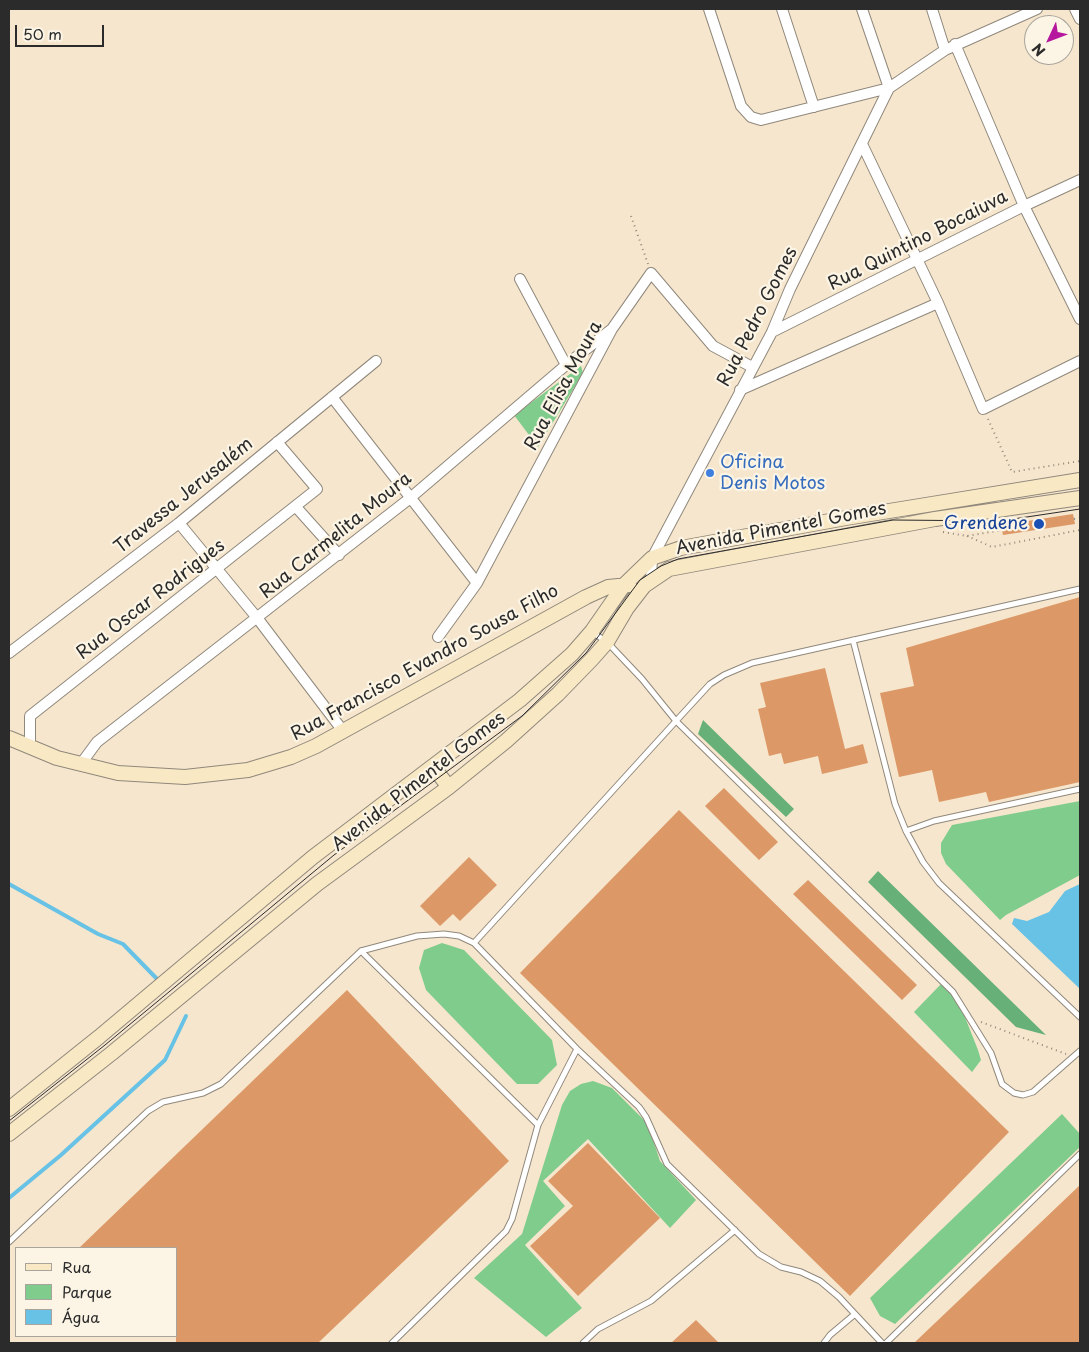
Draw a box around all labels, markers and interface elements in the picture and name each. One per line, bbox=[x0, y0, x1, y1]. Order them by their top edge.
scale bar bbox=[18, 15, 106, 47]
north arrow bbox=[1024, 15, 1074, 65]
text: 50 m bbox=[23, 22, 62, 45]
text: N bbox=[1027, 39, 1050, 61]
street label: Rua Quintino Bocaiuva bbox=[825, 186, 1011, 296]
street label: Rua Pedro Gomes bbox=[714, 244, 802, 390]
street label: Rua Elisa Moura bbox=[521, 318, 607, 454]
street label: Travessa Jerusalém bbox=[110, 433, 258, 559]
place label: Oficina Denis Motos bbox=[720, 452, 825, 494]
marker: Oficina Denis Motos bbox=[704, 467, 716, 479]
street label: Rua Carmelita Moura bbox=[256, 468, 416, 604]
street label: Avenida Pimentel Gomes bbox=[674, 498, 888, 560]
place label: Grendene bbox=[944, 513, 1028, 535]
marker: Grendene bbox=[1032, 517, 1046, 531]
street label: Rua Oscar Rodrigues bbox=[73, 535, 229, 665]
street label: Rua Francisco Evandro Sousa Filho bbox=[287, 580, 563, 746]
street label: Avenida Pimentel Gomes bbox=[328, 708, 510, 856]
legend bbox=[15, 1247, 178, 1337]
text: Rua bbox=[62, 1255, 91, 1278]
text: Parque bbox=[62, 1280, 112, 1303]
text: Água bbox=[62, 1305, 100, 1328]

